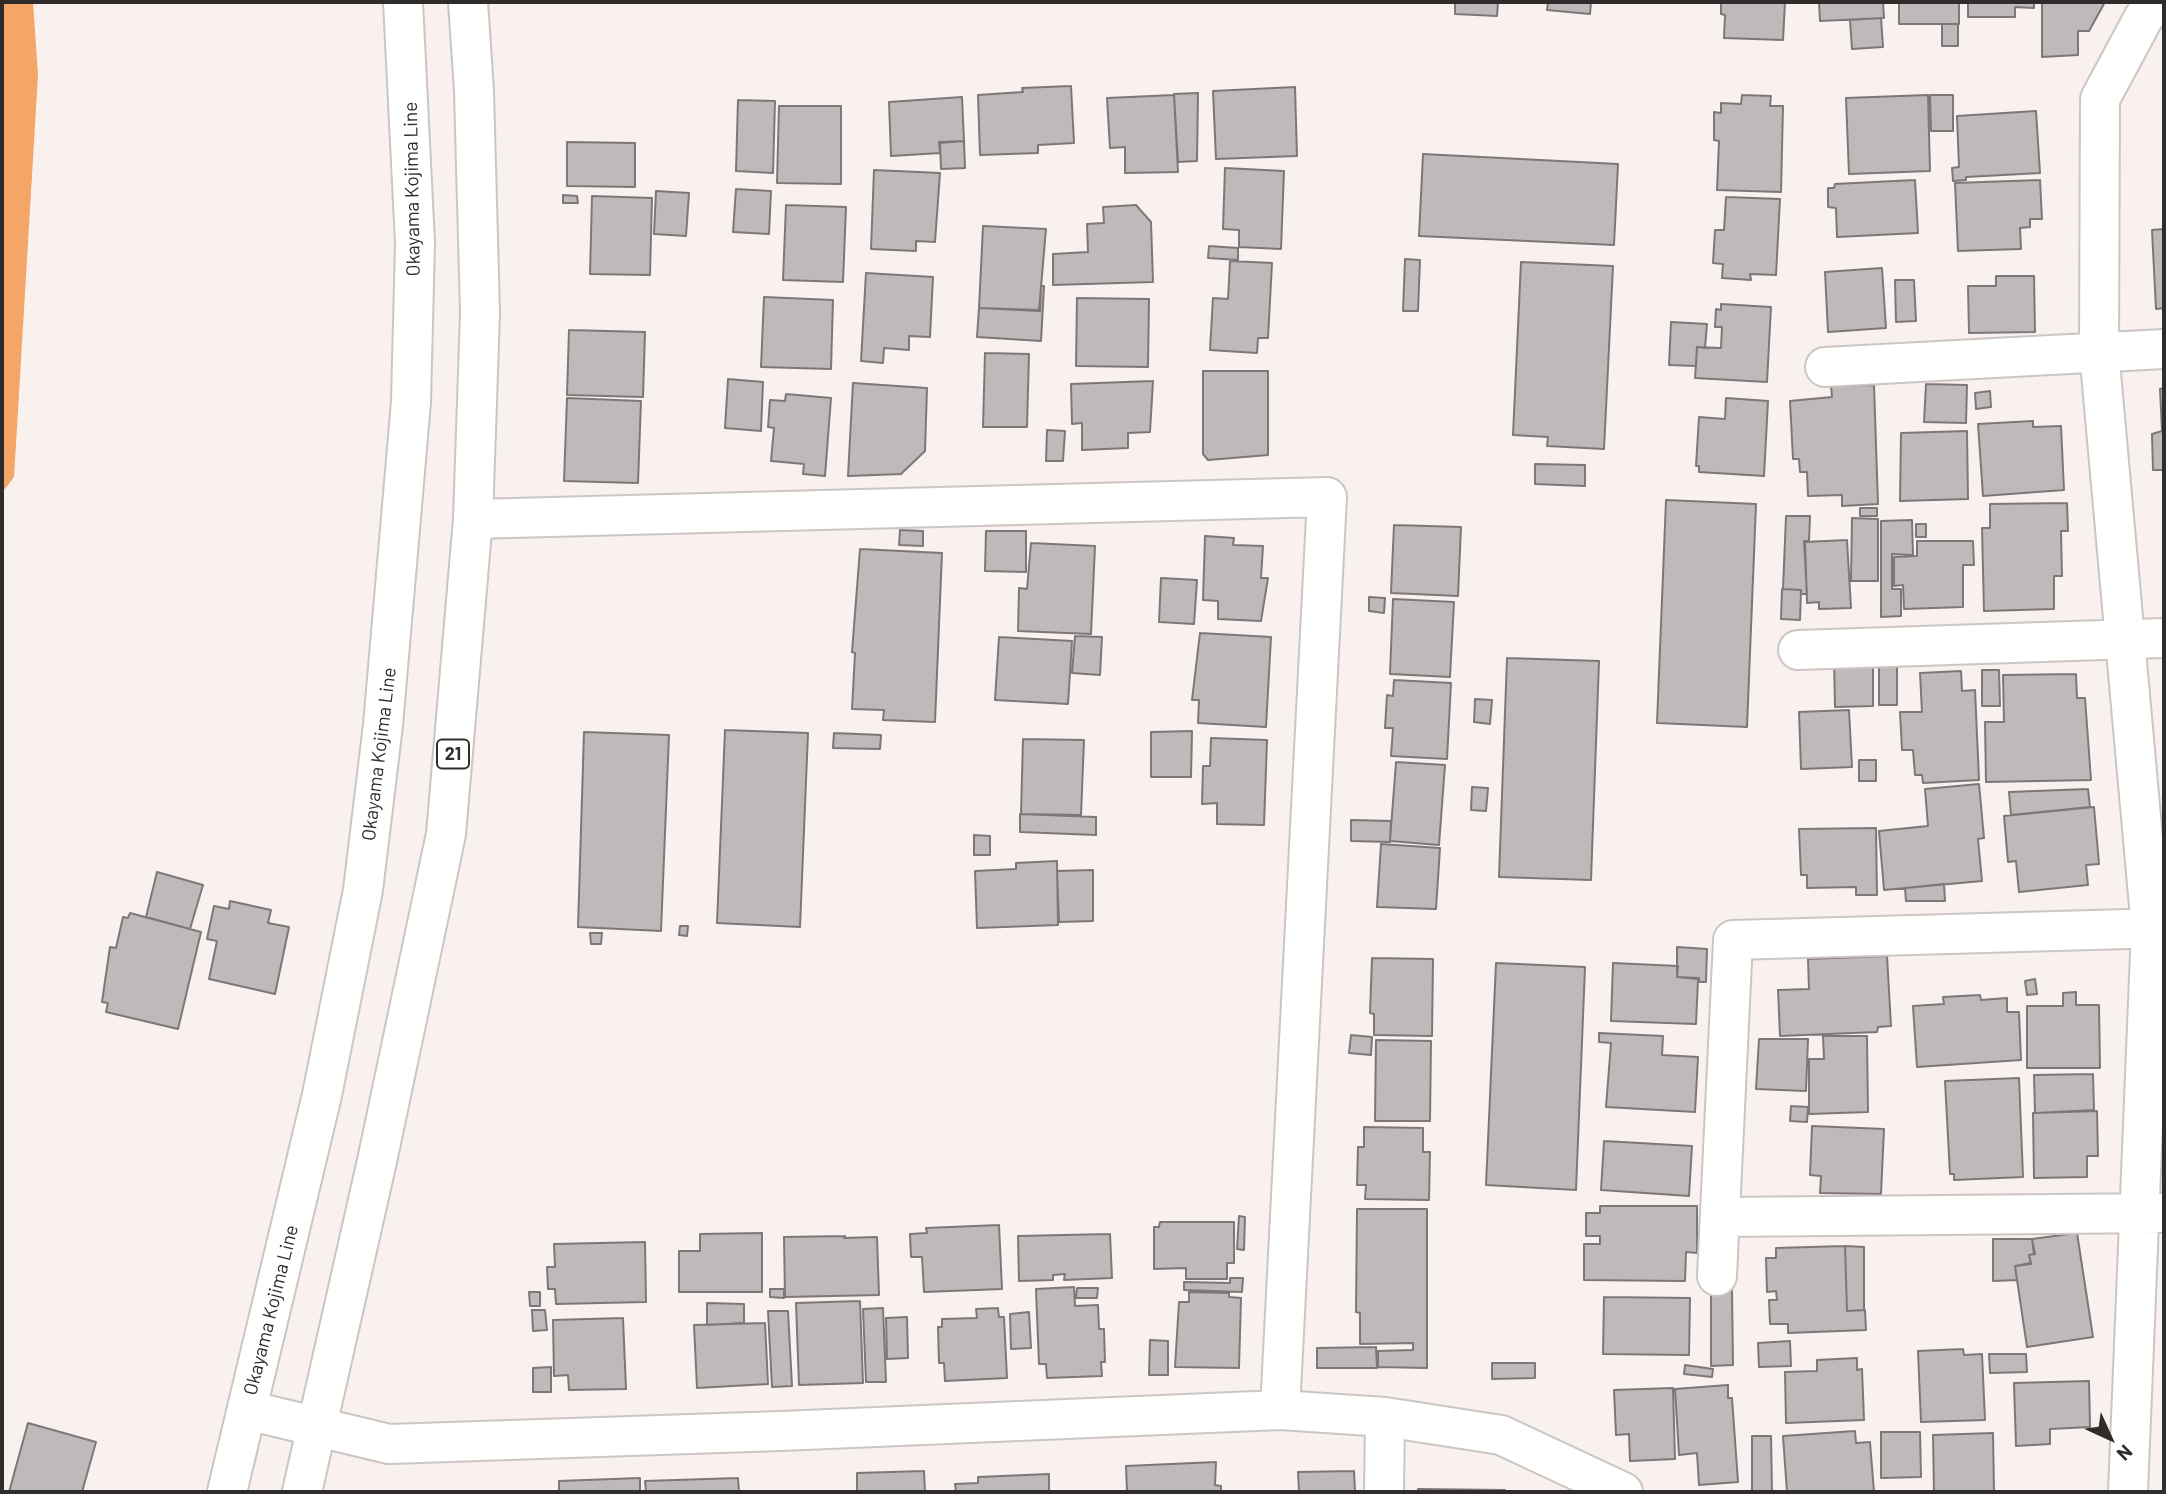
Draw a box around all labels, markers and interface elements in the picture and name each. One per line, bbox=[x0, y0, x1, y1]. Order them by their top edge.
street label: Okayama Kojima Line bbox=[399, 102, 425, 276]
street label: Okayama Kojima Line bbox=[357, 666, 401, 842]
road number: 21 bbox=[437, 740, 469, 768]
street label: Okayama Kojima Line bbox=[239, 1223, 303, 1397]
north arrow bbox=[2075, 1403, 2145, 1473]
text: N bbox=[2113, 1441, 2138, 1466]

